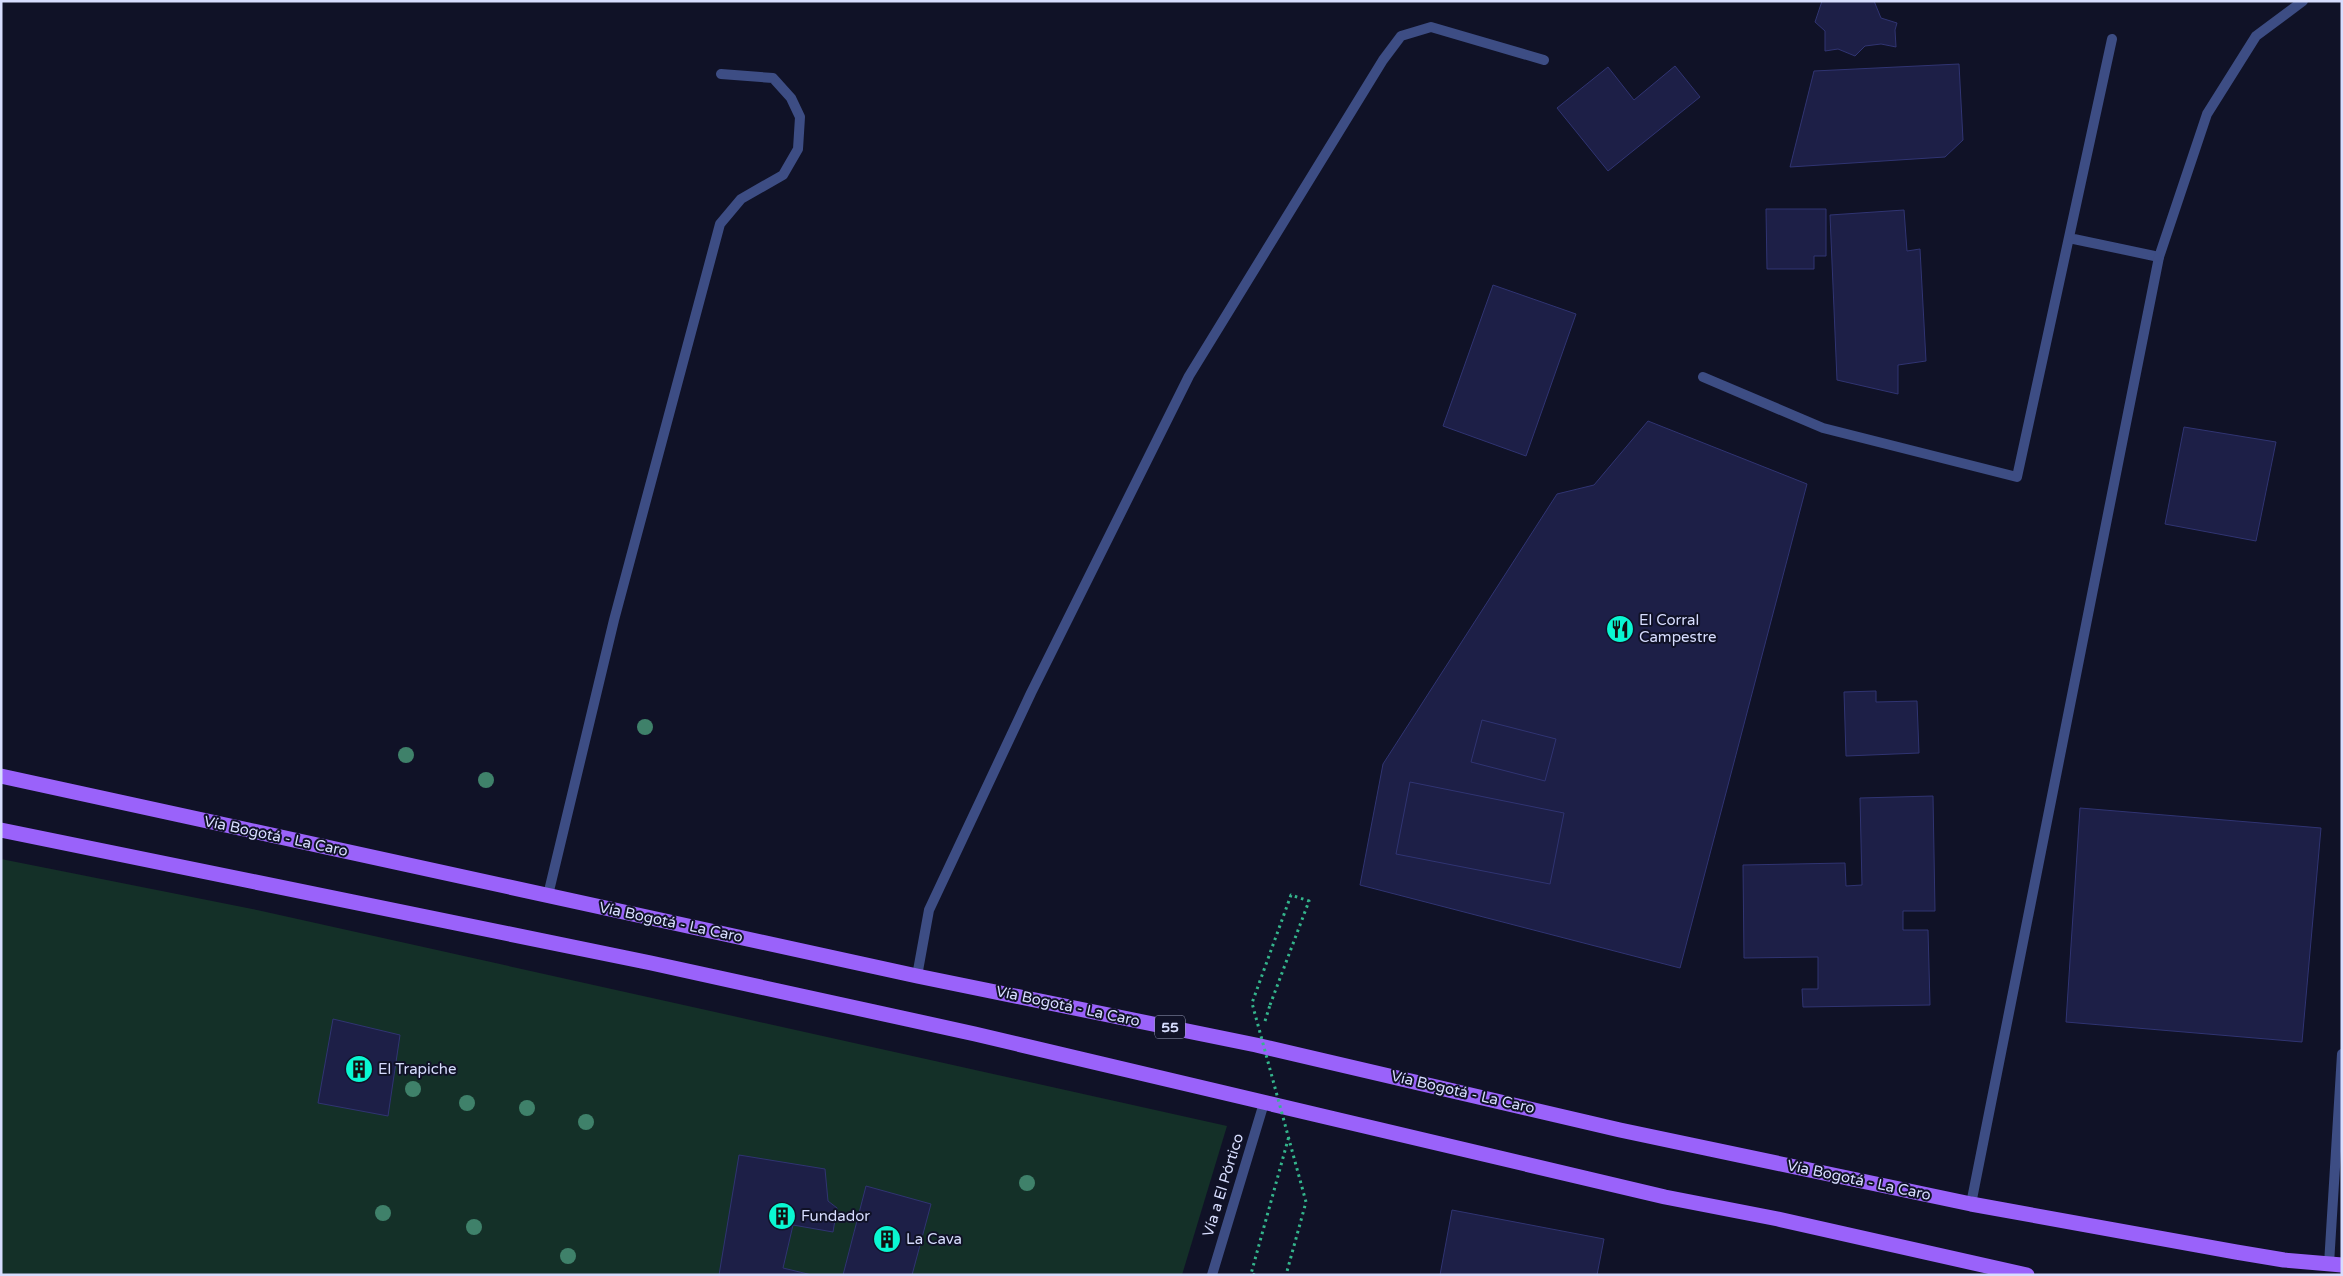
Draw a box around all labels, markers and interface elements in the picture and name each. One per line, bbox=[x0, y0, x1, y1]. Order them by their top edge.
place label: El Corral Campestre bbox=[1639, 611, 1716, 646]
restaurant icon: El Corral Campestre bbox=[1605, 614, 1635, 644]
street label: Vía Bogotá - La Caro bbox=[202, 812, 350, 860]
street label: Vía Bogotá - La Caro bbox=[597, 898, 745, 946]
street label: Vía Bogotá - La Caro bbox=[994, 982, 1142, 1030]
road number: 55 bbox=[1155, 1016, 1185, 1038]
building icon: El Trapiche bbox=[344, 1054, 374, 1084]
place label: El Trapiche bbox=[378, 1060, 456, 1078]
street label: Vía Bogotá - La Caro bbox=[1389, 1067, 1537, 1117]
street label: Vía a El Pórtico bbox=[1199, 1131, 1247, 1239]
street label: Vía Bogotá - La Caro bbox=[1785, 1156, 1933, 1204]
building icon: Fundador bbox=[767, 1201, 797, 1231]
place label: Fundador bbox=[801, 1207, 870, 1225]
building icon: La Cava bbox=[872, 1224, 902, 1254]
place label: La Cava bbox=[906, 1230, 962, 1248]

